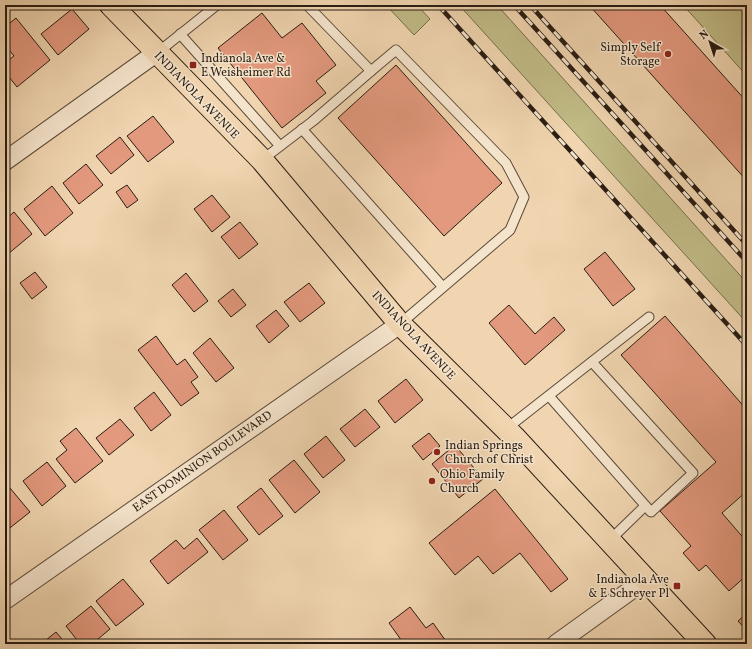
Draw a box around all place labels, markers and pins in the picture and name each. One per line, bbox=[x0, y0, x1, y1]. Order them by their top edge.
place label: Simply Self Storage bbox=[600, 40, 662, 70]
marker: Simply Self Storage bbox=[663, 49, 673, 59]
place label: Indianola Ave & E Weisheimer Rd bbox=[201, 51, 291, 81]
marker: Indianola Ave & E Weisheimer Rd bbox=[188, 60, 198, 70]
place label: Indian Springs Church of Christ bbox=[445, 438, 533, 468]
marker: Indian Springs Church of Christ bbox=[432, 447, 442, 457]
place label: Ohio Family Church bbox=[440, 467, 505, 497]
marker: Ohio Family Church bbox=[427, 476, 437, 486]
place label: Indianola Ave & E Schreyer Pl bbox=[589, 572, 669, 602]
marker: Indianola Ave & E Schreyer Pl bbox=[672, 581, 682, 591]

